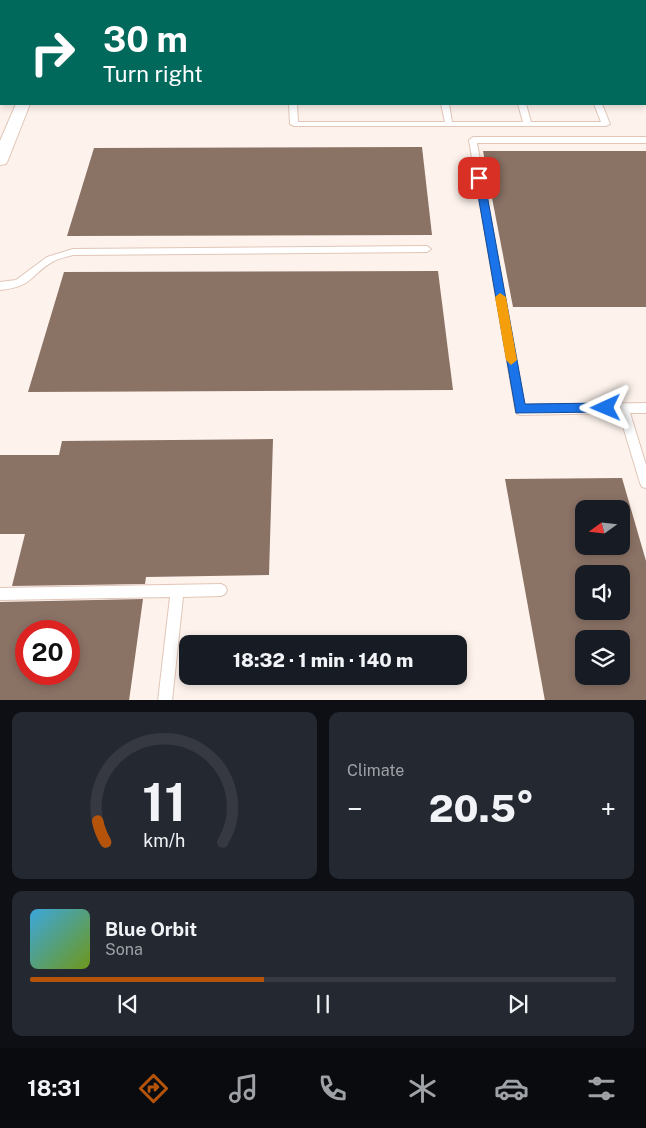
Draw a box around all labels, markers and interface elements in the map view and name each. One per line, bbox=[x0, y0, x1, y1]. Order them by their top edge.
text: 30 m bbox=[103, 19, 188, 60]
icon: right bbox=[20, 20, 85, 85]
text: Turn right bbox=[103, 61, 203, 87]
pin bbox=[458, 157, 500, 199]
icon: arrive bbox=[465, 164, 493, 192]
position arrow bbox=[579, 381, 631, 433]
north arrow bbox=[575, 500, 630, 555]
map controls bbox=[575, 500, 630, 685]
button: sound bbox=[575, 565, 630, 620]
speed limit sign: 20 bbox=[15, 620, 80, 685]
button: layers bbox=[575, 630, 630, 685]
text: 18:32 · 1 min · 140 m bbox=[233, 649, 413, 671]
text: Climate bbox=[347, 761, 404, 780]
text: 11 bbox=[142, 772, 187, 833]
text: 20.5° bbox=[429, 786, 534, 831]
text: − bbox=[347, 792, 363, 825]
text: + bbox=[600, 792, 616, 825]
text: km/h bbox=[143, 830, 186, 851]
text: Blue Orbit bbox=[105, 918, 197, 940]
text: Sona bbox=[105, 940, 143, 959]
icon: previous bbox=[114, 990, 142, 1018]
icon: pause bbox=[309, 990, 337, 1018]
icon: next bbox=[504, 990, 532, 1018]
icon: directions bbox=[136, 1071, 171, 1106]
icon: music bbox=[226, 1071, 261, 1106]
icon: phone bbox=[315, 1071, 350, 1106]
icon: climate bbox=[405, 1071, 440, 1106]
icon: car bbox=[494, 1071, 529, 1106]
icon: filters bbox=[584, 1071, 619, 1106]
text: 18:31 bbox=[27, 1075, 81, 1101]

